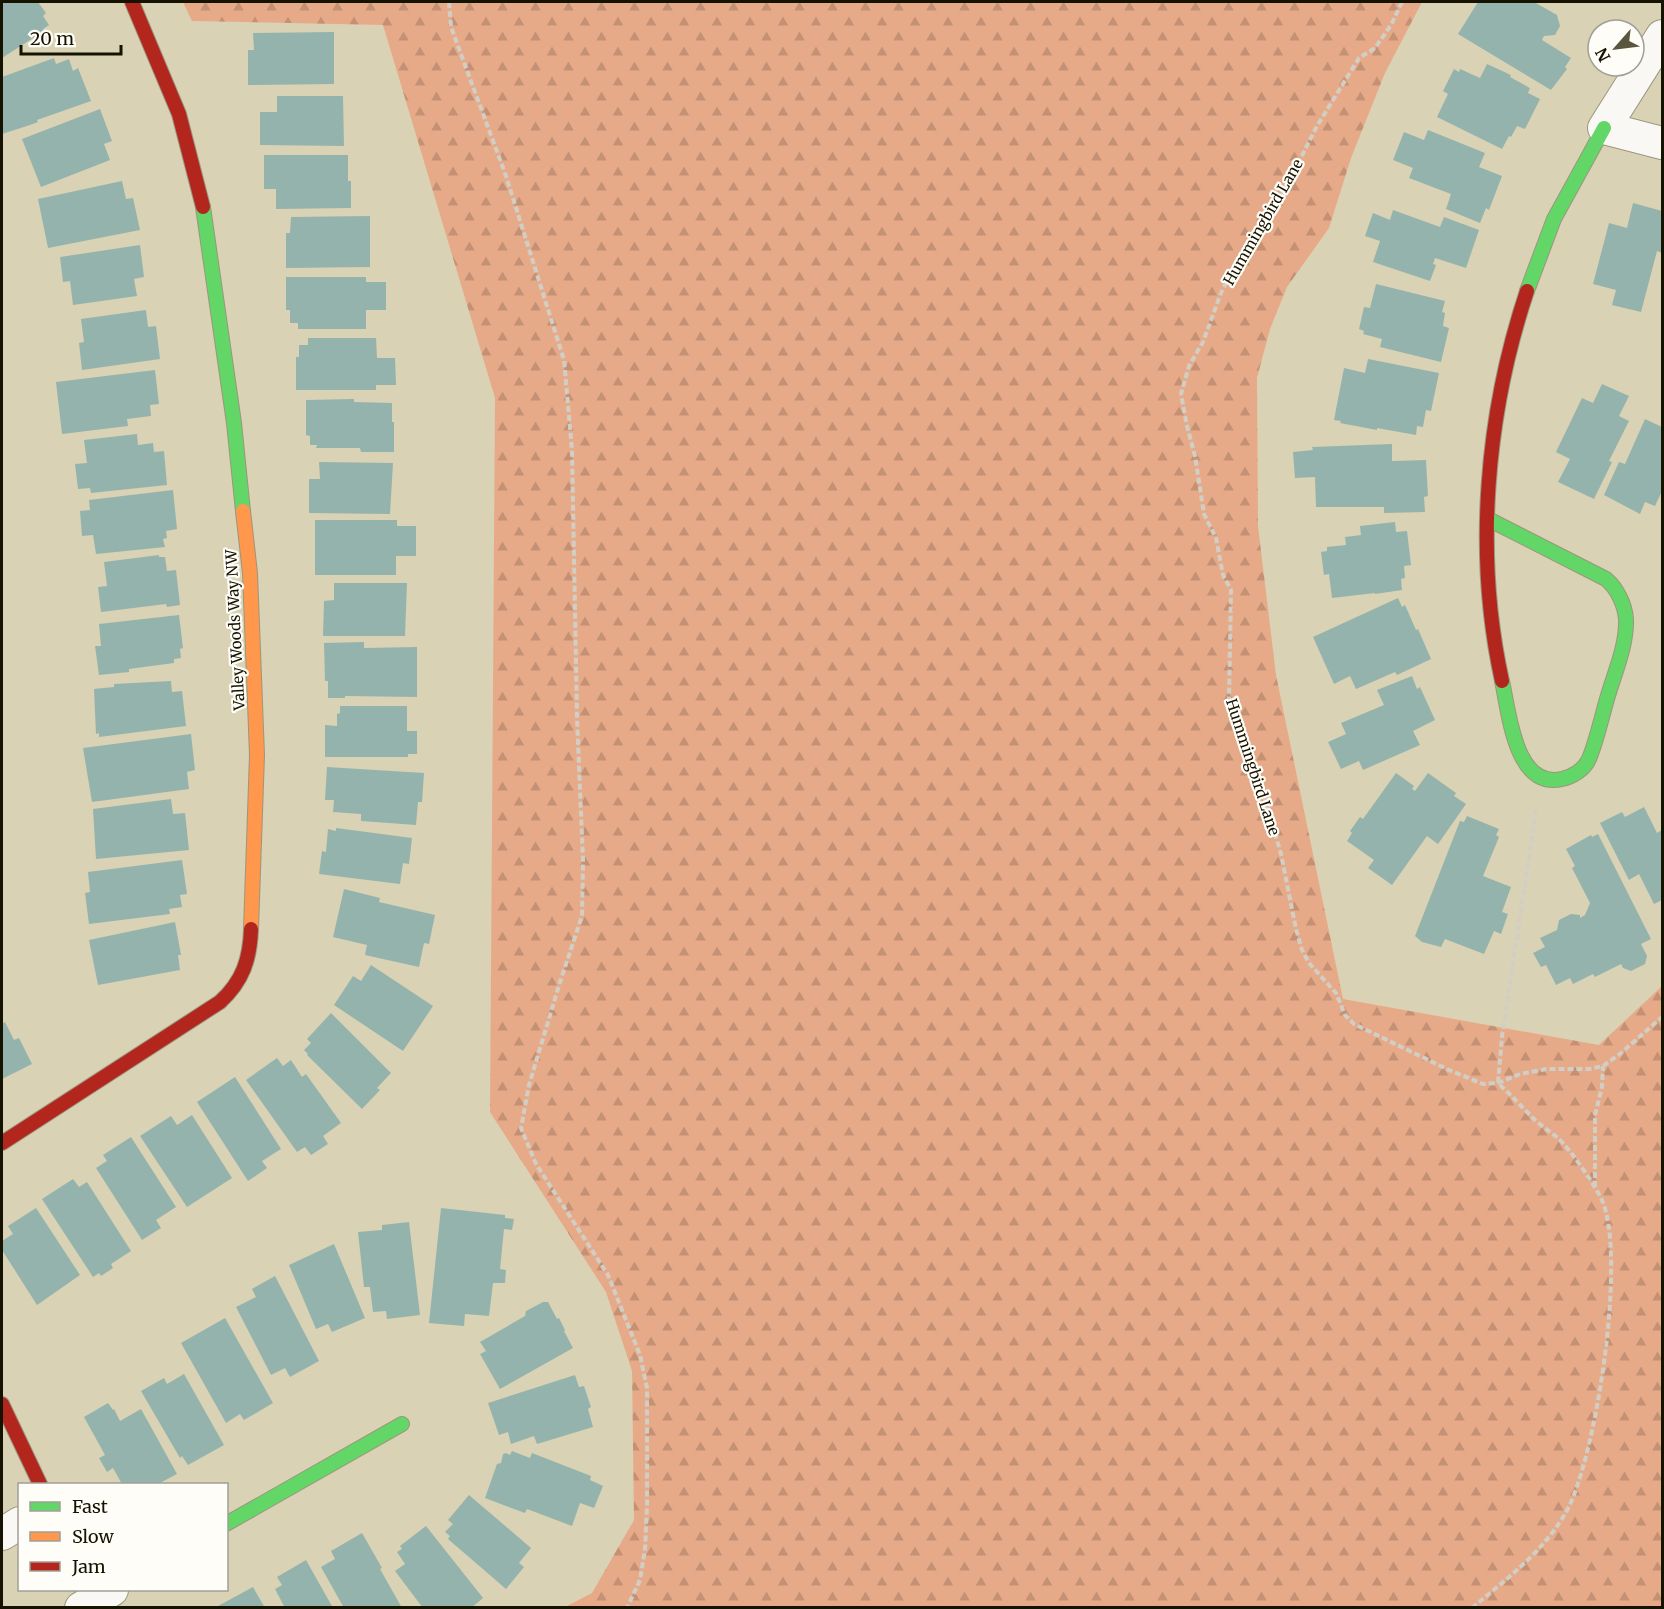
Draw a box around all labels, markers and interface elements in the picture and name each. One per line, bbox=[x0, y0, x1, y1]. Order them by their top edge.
scale bar bbox=[21, 18, 122, 56]
north arrow bbox=[1586, 18, 1646, 78]
text: 20 m bbox=[30, 27, 74, 50]
text: N bbox=[1591, 44, 1615, 65]
street label: Hummingbird Lane bbox=[1219, 155, 1307, 289]
street label: Valley Woods Way NW bbox=[221, 548, 249, 712]
street label: Hummingbird Lane bbox=[1222, 696, 1284, 838]
legend bbox=[18, 1483, 228, 1591]
text: Fast bbox=[72, 1495, 108, 1518]
text: Slow bbox=[72, 1525, 115, 1548]
text: Jam bbox=[71, 1555, 106, 1578]

